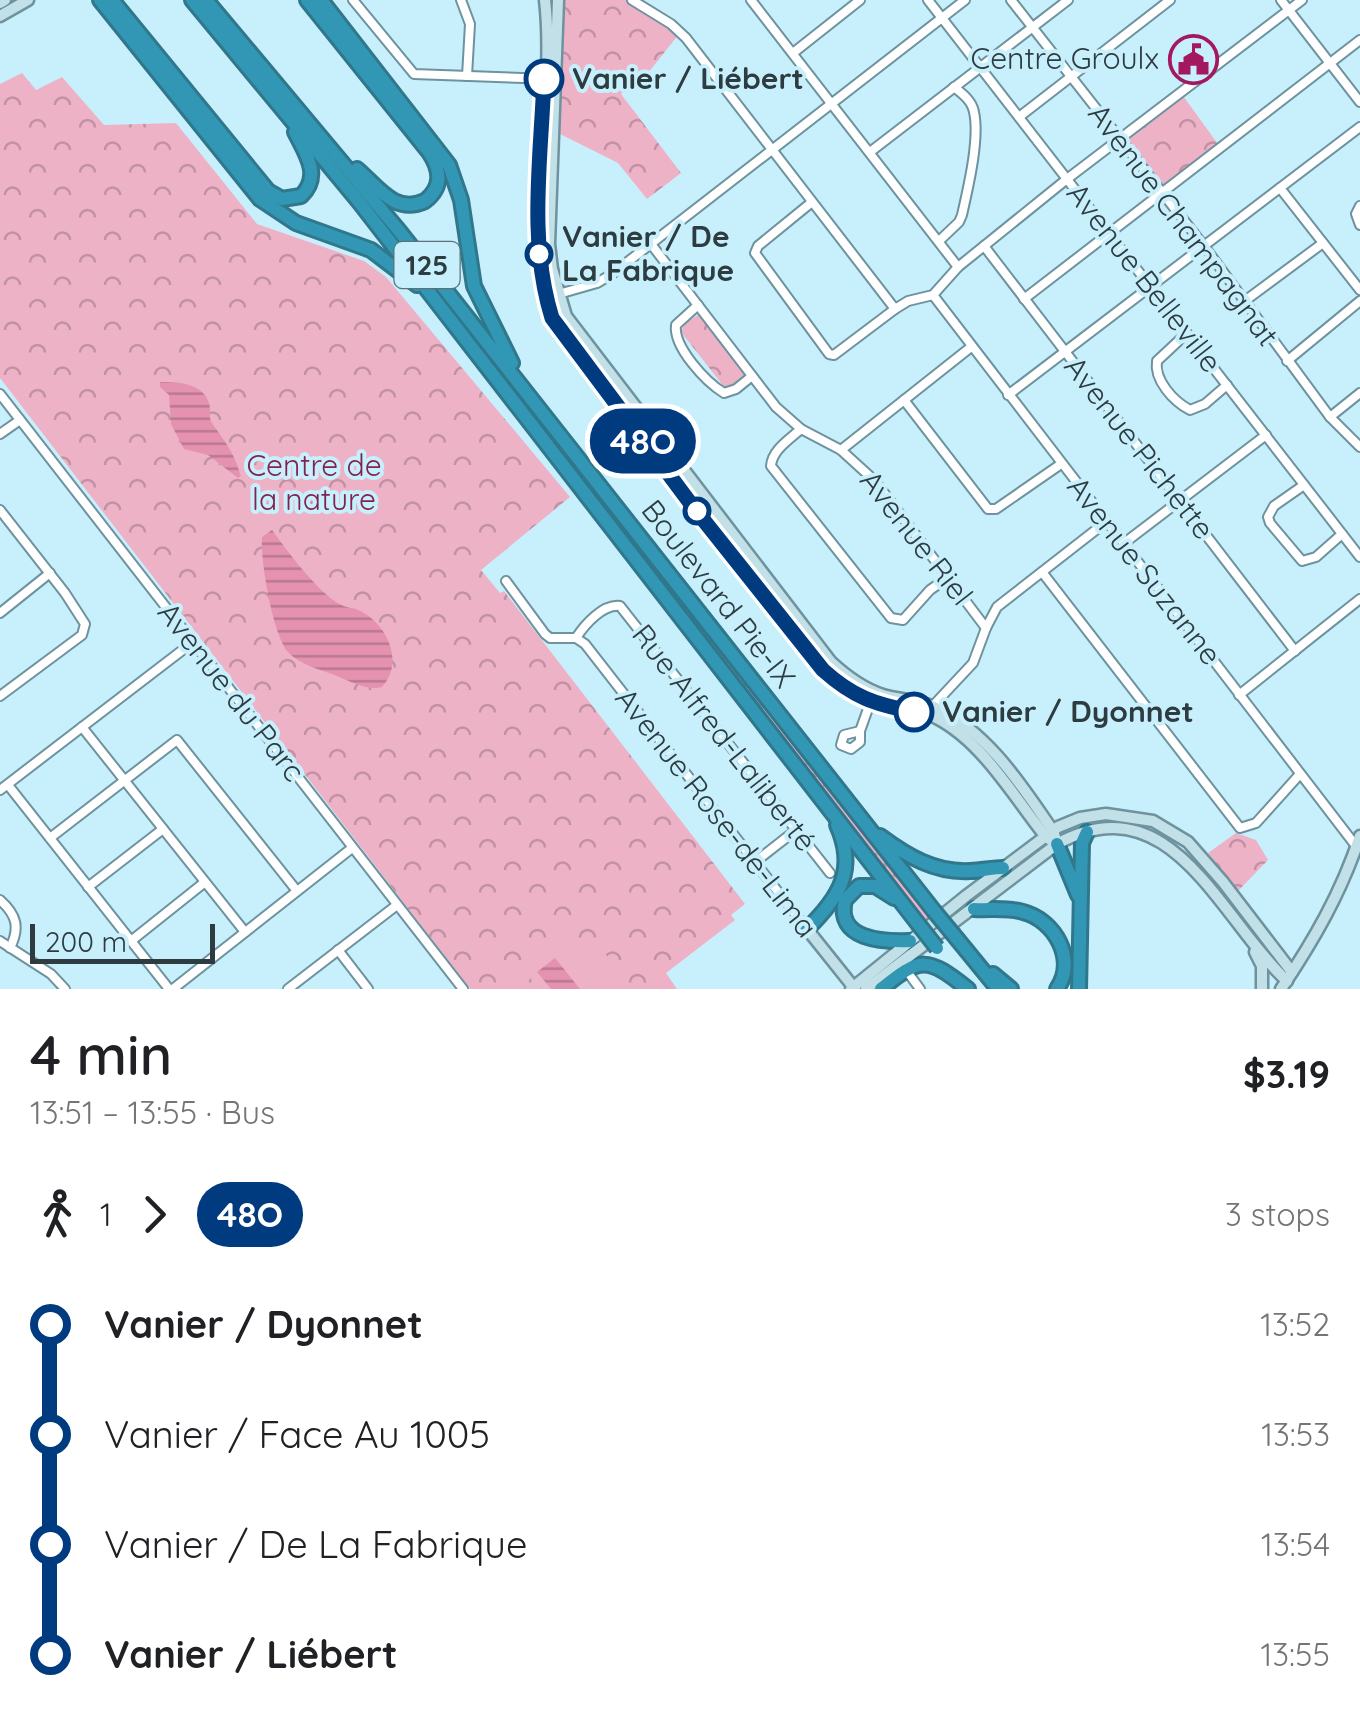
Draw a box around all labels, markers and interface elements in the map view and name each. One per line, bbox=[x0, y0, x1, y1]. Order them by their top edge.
public building icon: Centre Groulx bbox=[1168, 33, 1220, 85]
place label: Centre Groulx bbox=[971, 39, 1159, 77]
place label: Vanier / Liébert bbox=[572, 59, 804, 97]
marker: Vanier / Liébert bbox=[525, 60, 563, 98]
street label: Avenue Champagnat bbox=[1080, 96, 1287, 353]
street label: Avenue Belleville bbox=[1059, 175, 1231, 380]
place label: Vanier / De La Fabrique bbox=[562, 217, 734, 289]
marker: Vanier / De La Fabrique bbox=[526, 241, 552, 267]
road number: 125 bbox=[394, 242, 460, 288]
street label: Avenue Pichette bbox=[1057, 348, 1223, 546]
line badge: 48O bbox=[586, 408, 700, 474]
text: 48O bbox=[610, 419, 676, 463]
park label: Centre de la nature bbox=[246, 446, 382, 518]
street label: Avenue Riel bbox=[852, 462, 981, 613]
street label: Avenue Suzanne bbox=[1059, 468, 1230, 672]
street label: Boulevard Pie-IX bbox=[634, 492, 804, 695]
unlabelled marker bbox=[684, 498, 710, 524]
street label: Avenue du Parc bbox=[150, 594, 314, 789]
street label: Rue Alfred-Laliberté bbox=[624, 616, 825, 859]
street label: Avenue Rose-de-Lima bbox=[608, 680, 826, 945]
place label: Vanier / Dyonnet bbox=[942, 692, 1194, 730]
marker: Vanier / Dyonnet bbox=[895, 693, 933, 731]
scale bar bbox=[30, 919, 215, 964]
text: 200 m bbox=[45, 924, 127, 959]
text: 4 min bbox=[30, 1020, 172, 1089]
text: $3.19 bbox=[1243, 1050, 1330, 1098]
text: 13:51 – 13:55 · Bus bbox=[30, 1092, 275, 1132]
icon: walk bbox=[30, 1187, 85, 1242]
icon: forward bbox=[127, 1187, 182, 1242]
text: 48O bbox=[217, 1192, 283, 1236]
text: 1 bbox=[100, 1194, 112, 1234]
text: 3 stops bbox=[1225, 1194, 1330, 1234]
text: Vanier / Dyonnet bbox=[104, 1300, 423, 1348]
text: 13:52 bbox=[1260, 1304, 1330, 1344]
text: Vanier / Face Au 1005 bbox=[104, 1410, 490, 1458]
text: 13:53 bbox=[1261, 1414, 1330, 1454]
text: Vanier / De La Fabrique bbox=[104, 1520, 527, 1568]
text: 13:54 bbox=[1261, 1524, 1330, 1564]
text: Vanier / Liébert bbox=[104, 1630, 398, 1678]
text: 13:55 bbox=[1261, 1634, 1330, 1674]

